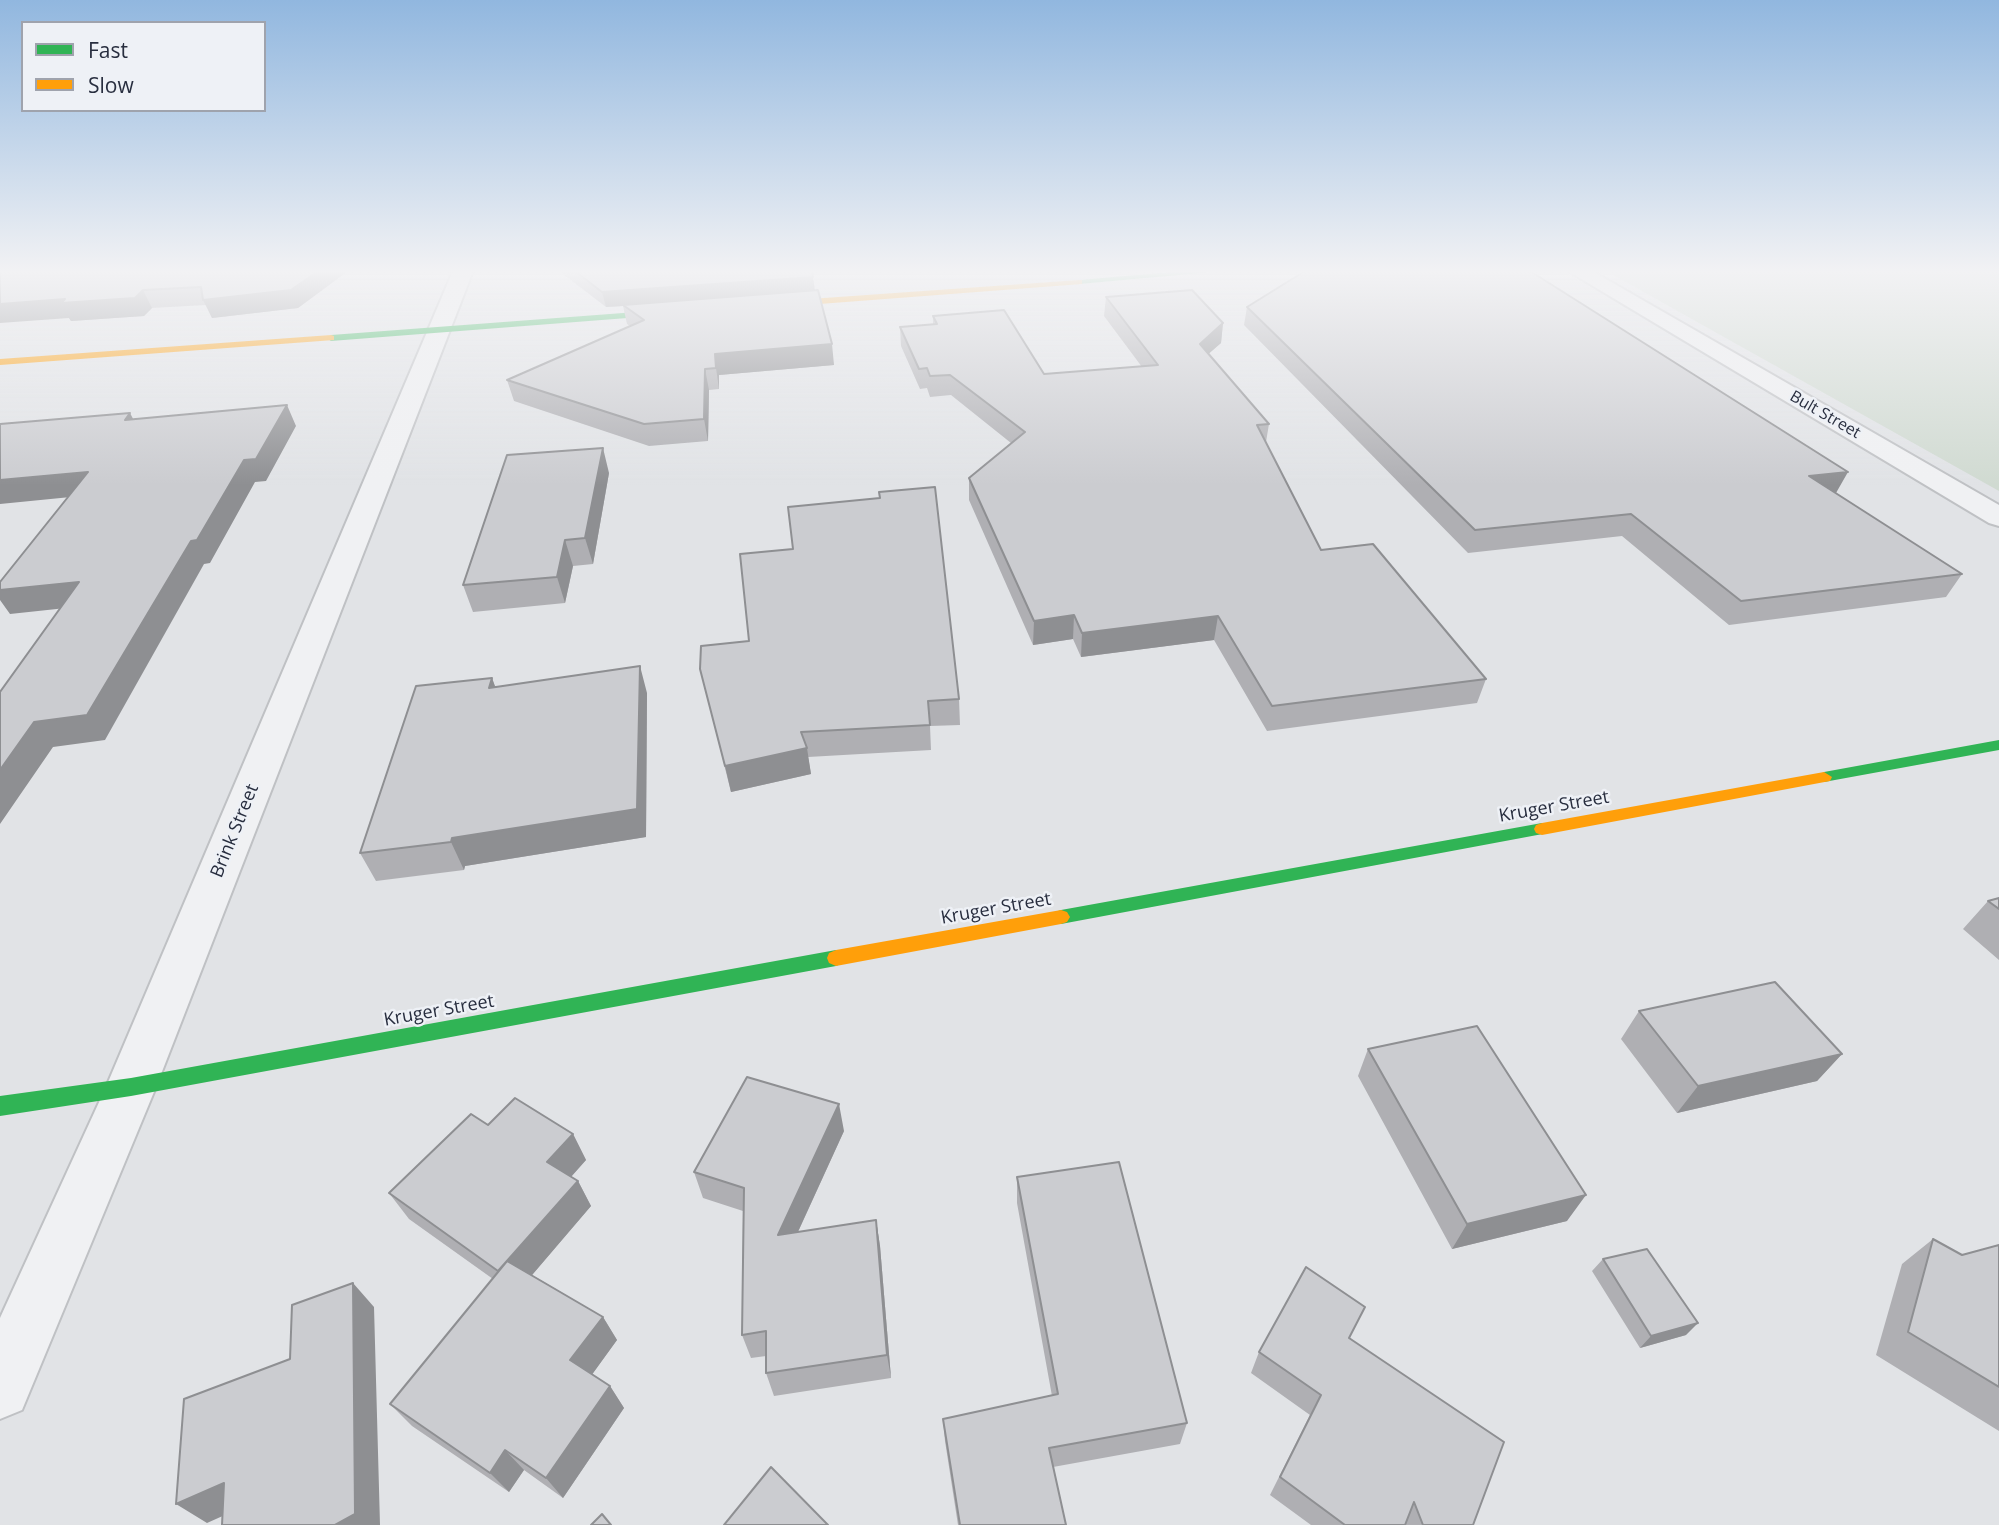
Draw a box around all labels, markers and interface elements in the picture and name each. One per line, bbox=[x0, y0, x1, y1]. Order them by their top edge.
legend bbox=[21, 21, 266, 112]
text: Fast bbox=[88, 36, 128, 64]
text: Slow bbox=[88, 71, 134, 99]
street label: Bult Street bbox=[1786, 387, 1864, 443]
street label: Brink Street bbox=[206, 781, 264, 881]
street label: Kruger Street bbox=[1497, 787, 1611, 827]
street label: Kruger Street bbox=[939, 889, 1053, 929]
street label: Kruger Street bbox=[382, 991, 496, 1031]

